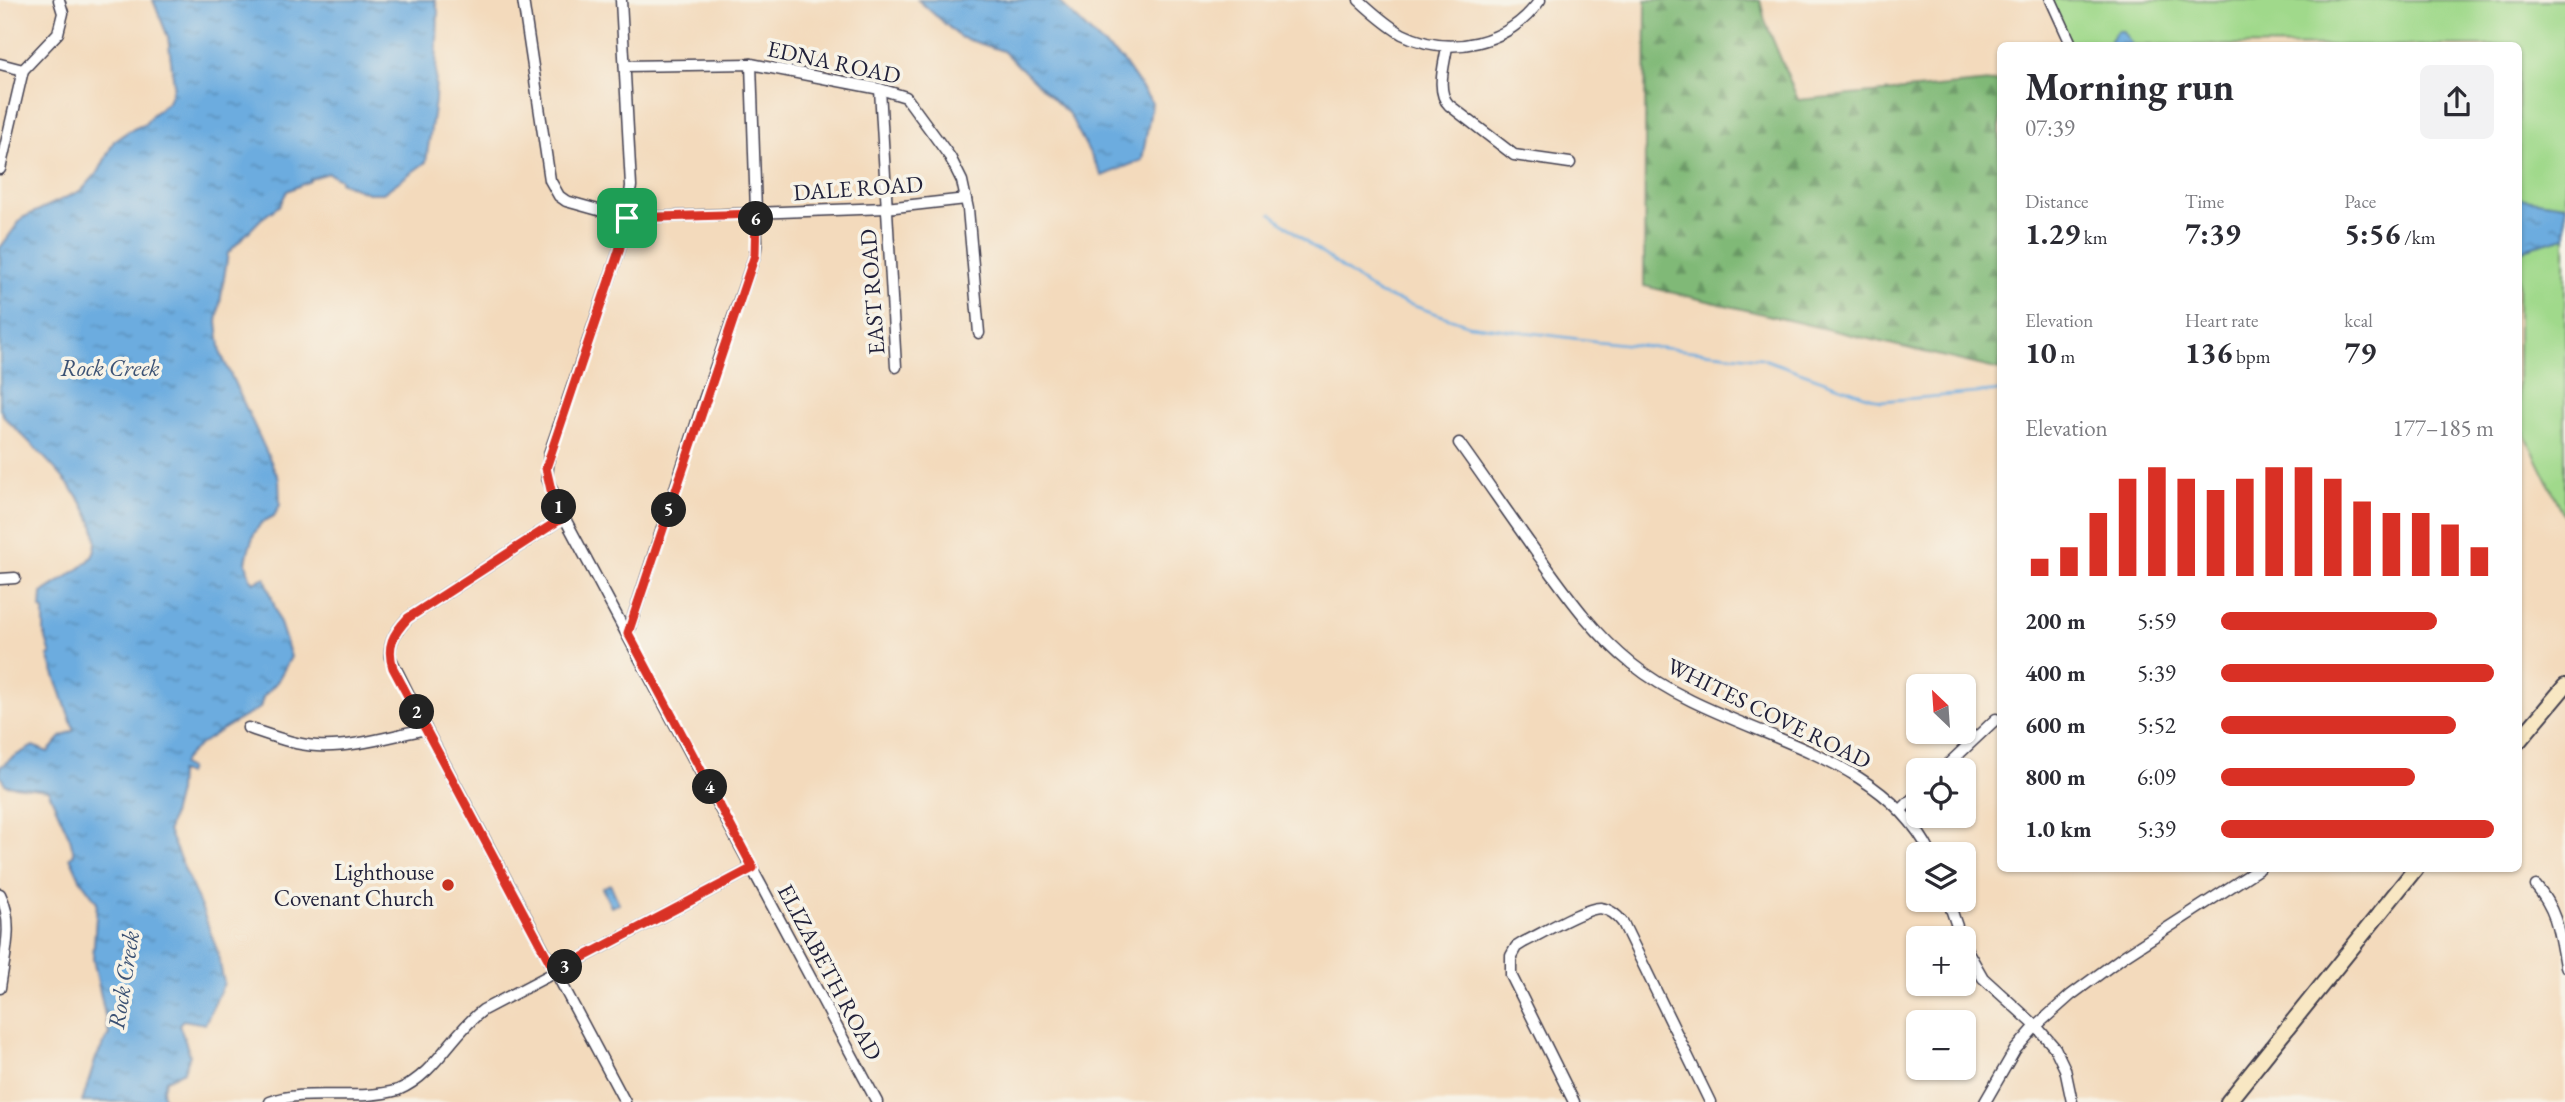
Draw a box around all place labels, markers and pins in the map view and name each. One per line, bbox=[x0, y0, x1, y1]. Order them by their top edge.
pin bbox=[597, 188, 657, 248]
pin: 6 bbox=[738, 202, 774, 236]
pin: 1 bbox=[542, 490, 576, 524]
pin: 5 bbox=[652, 492, 686, 528]
pin: 2 bbox=[400, 694, 434, 730]
pin: 4 bbox=[692, 770, 728, 804]
place label: Lighthouse Covenant Church bbox=[274, 857, 434, 913]
marker: Lighthouse Covenant Church bbox=[440, 877, 456, 893]
pin: 3 bbox=[548, 950, 582, 984]

